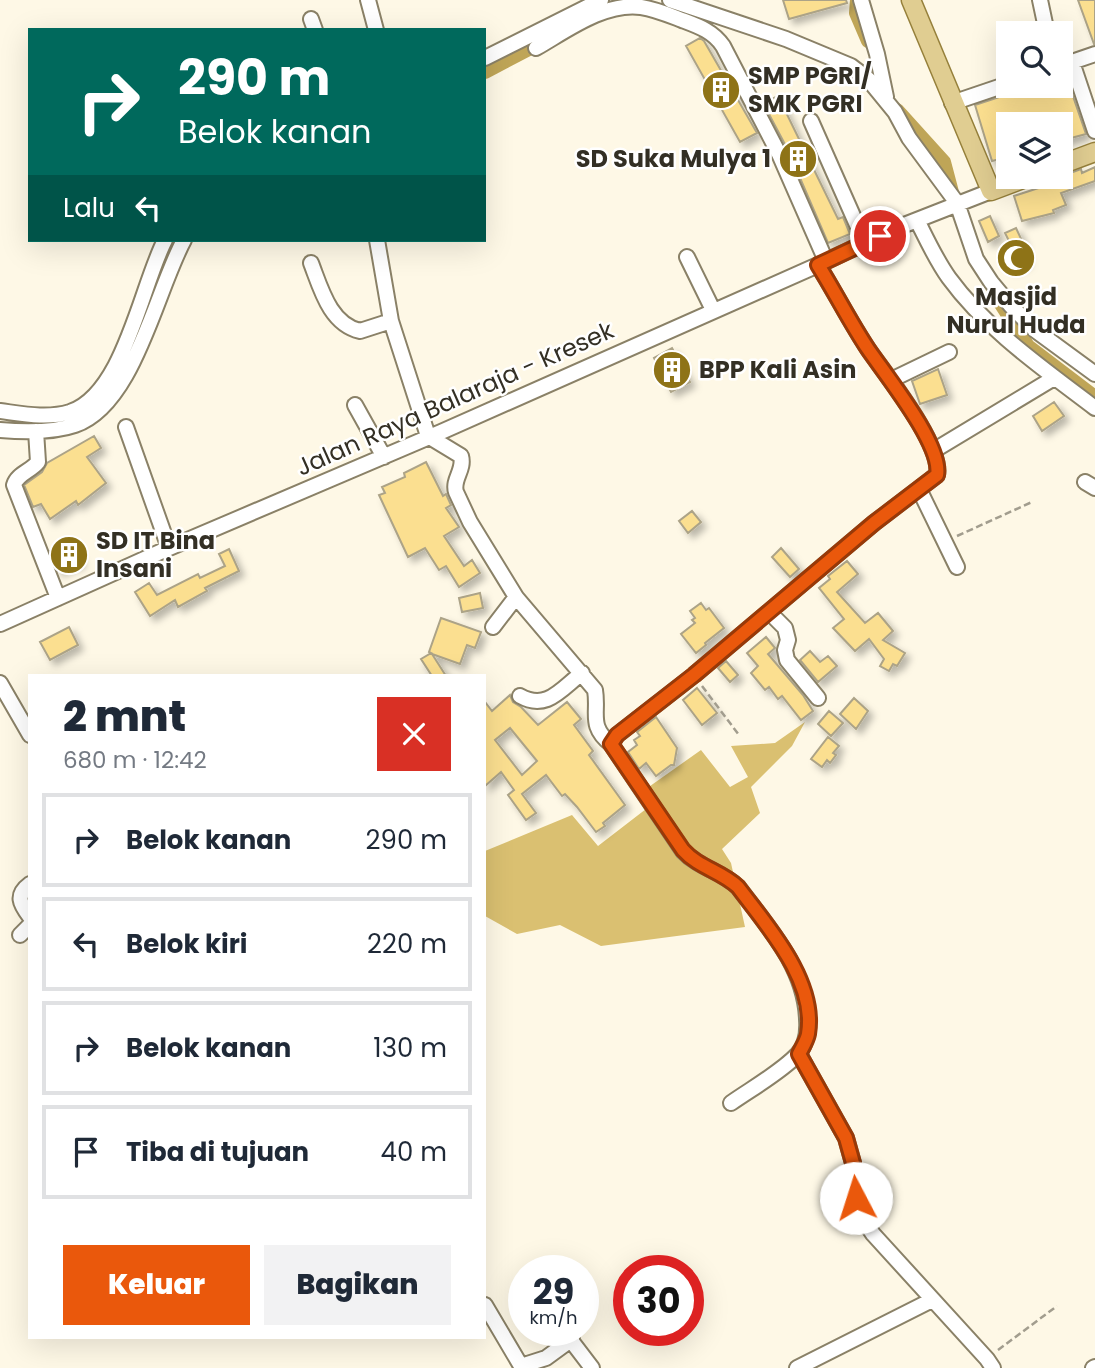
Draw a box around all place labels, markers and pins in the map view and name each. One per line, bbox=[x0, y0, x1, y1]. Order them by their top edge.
place label: SMP PGRI/ SMK PGRI bbox=[748, 59, 872, 120]
building icon: SMP PGRI/ SMK PGRI bbox=[700, 69, 742, 111]
building icon: SD Suka Mulya 1 bbox=[777, 138, 819, 180]
place label: SD Suka Mulya 1 bbox=[576, 142, 771, 175]
pin bbox=[850, 206, 910, 266]
mosque icon: Masjid Nurul Huda bbox=[995, 237, 1037, 279]
place label: Masjid Nurul Huda bbox=[946, 280, 1086, 341]
building icon: BPP Kali Asin bbox=[651, 349, 693, 391]
place label: BPP Kali Asin bbox=[699, 353, 856, 386]
place label: SD IT Bina Insani bbox=[96, 524, 215, 585]
building icon: SD IT Bina Insani bbox=[48, 534, 90, 576]

